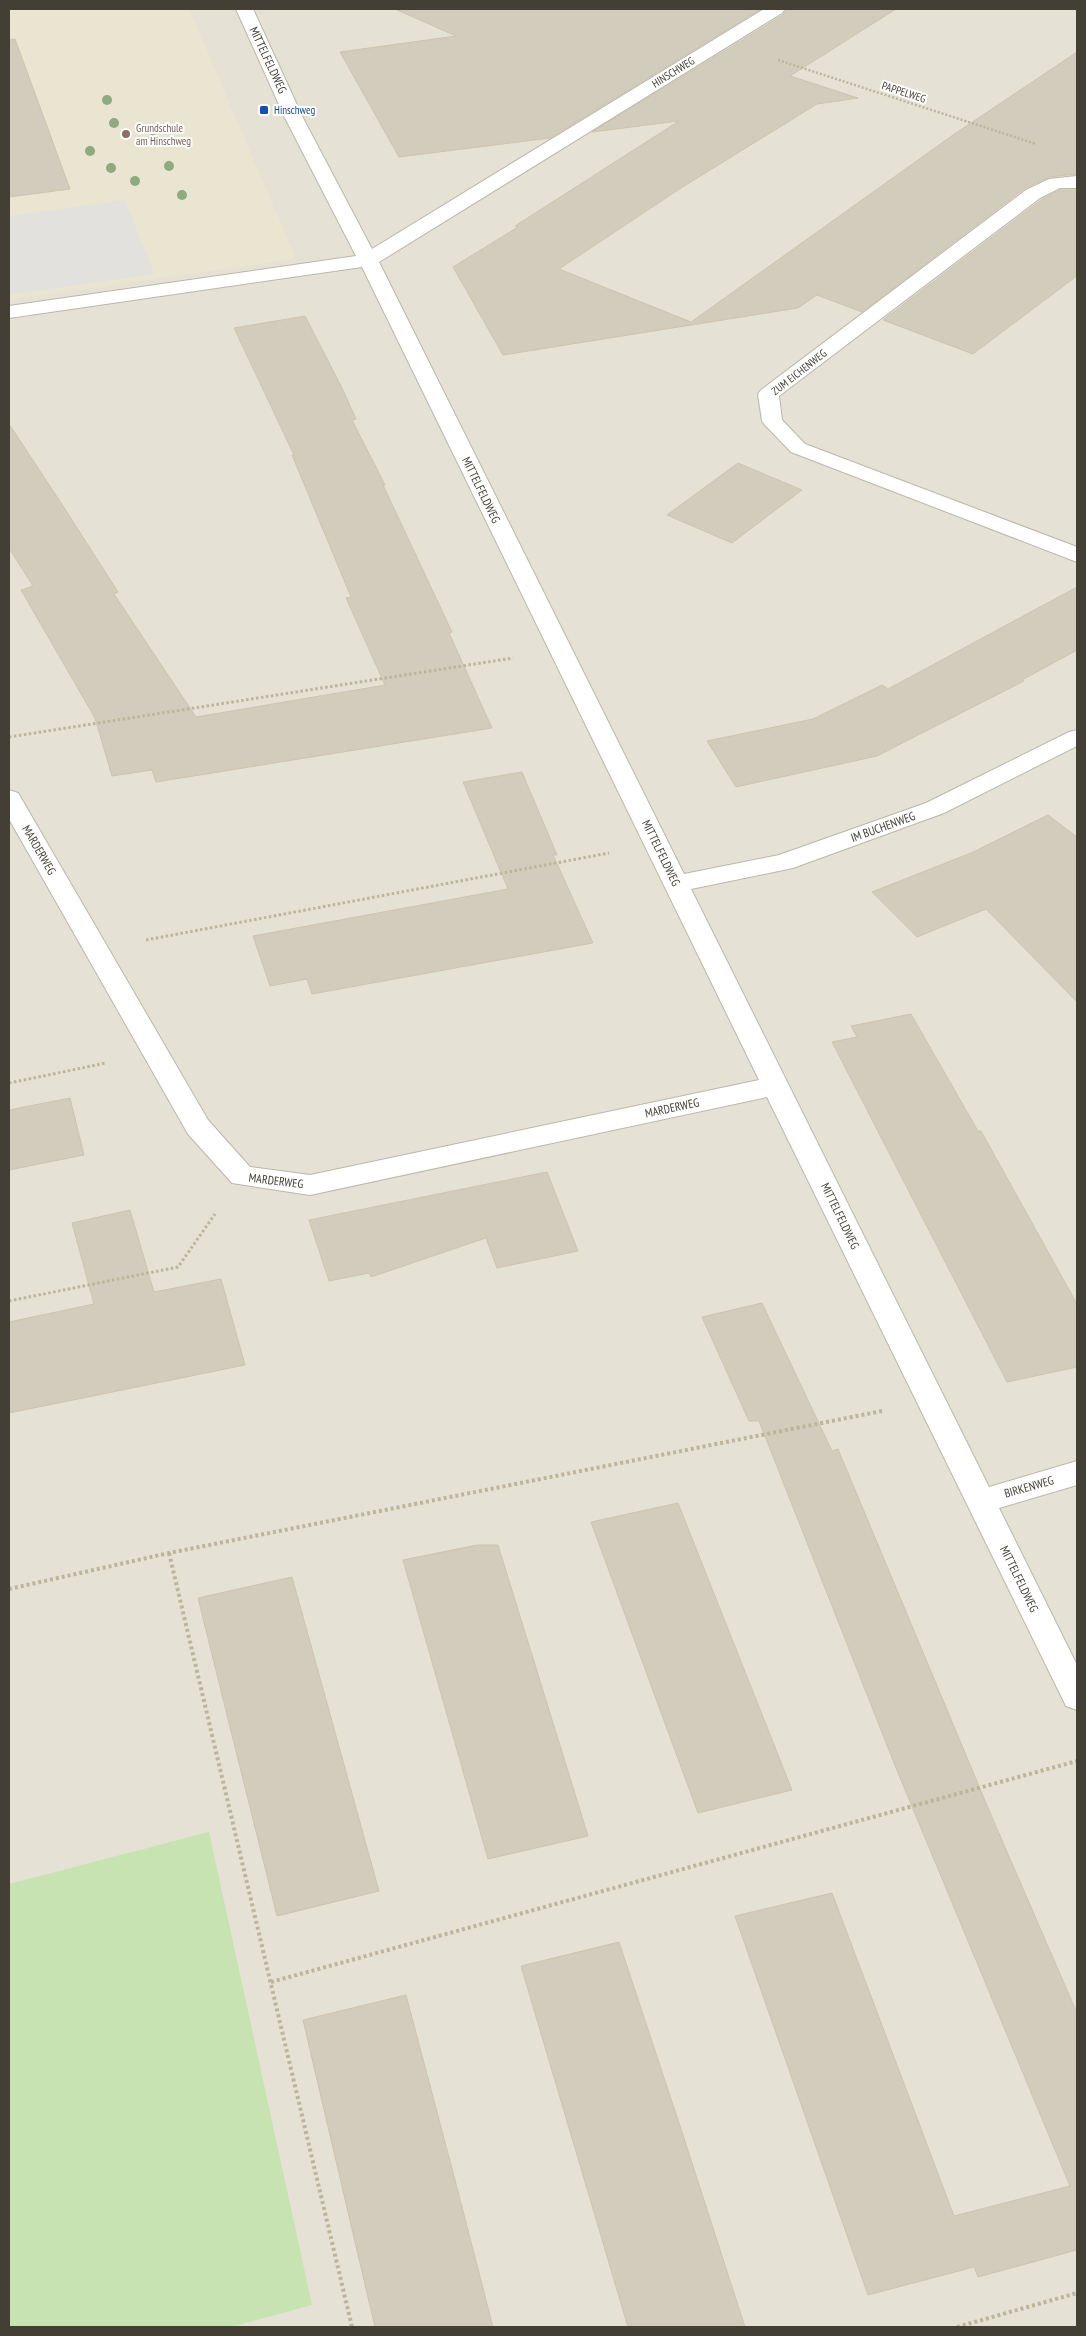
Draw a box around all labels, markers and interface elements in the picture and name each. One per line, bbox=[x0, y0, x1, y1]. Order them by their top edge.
street label: MITTELFELDWEG bbox=[246, 24, 290, 96]
street label: HINSCHWEG bbox=[649, 53, 697, 91]
street label: PAPPELWEG bbox=[880, 78, 928, 106]
place label: Hinschweg bbox=[274, 103, 315, 117]
marker: Hinschweg bbox=[258, 104, 270, 116]
place label: Grundschule am Hinschweg bbox=[136, 121, 191, 148]
marker: Grundschule am Hinschweg bbox=[120, 128, 132, 140]
street label: ZUM EICHENWEG bbox=[769, 346, 829, 398]
street label: MITTELFELDWEG bbox=[459, 454, 504, 525]
street label: IM BUCHENWEG bbox=[849, 808, 917, 845]
street label: MITTELFELDWEG bbox=[639, 817, 684, 888]
street label: MARDERWEG bbox=[19, 822, 60, 877]
street label: MARDERWEG bbox=[643, 1094, 700, 1121]
street label: MARDERWEG bbox=[248, 1170, 304, 1191]
street label: MITTELFELDWEG bbox=[818, 1180, 863, 1251]
street label: BIRKENWEG bbox=[1002, 1472, 1055, 1501]
street label: MITTELFELDWEG bbox=[997, 1543, 1042, 1614]

